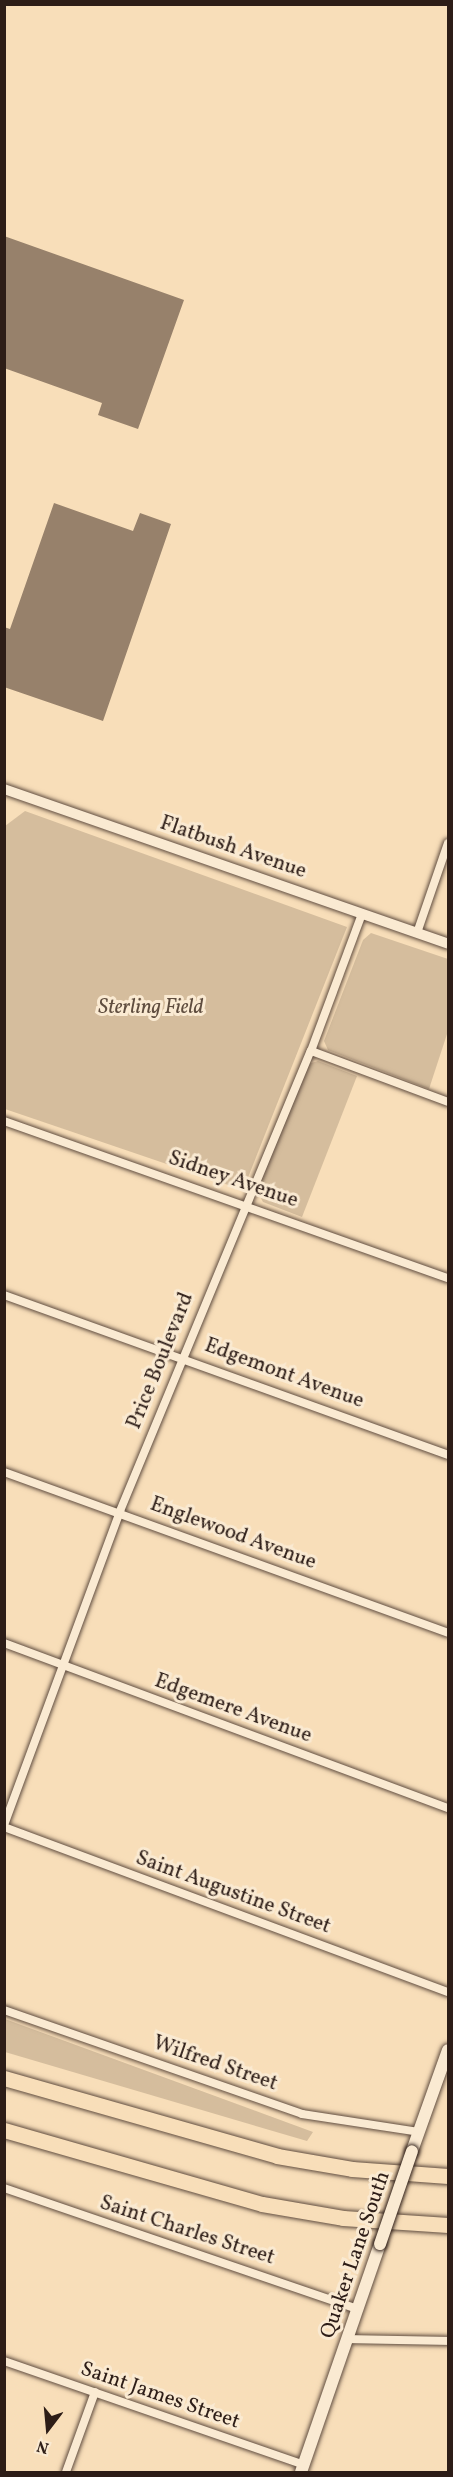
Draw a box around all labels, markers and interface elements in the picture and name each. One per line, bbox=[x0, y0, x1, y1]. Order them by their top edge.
street label: Flatbush Avenue bbox=[156, 811, 310, 885]
park label: Sterling Field bbox=[98, 995, 204, 1021]
street label: Sidney Avenue bbox=[164, 1146, 302, 1214]
street label: Price Boulevard bbox=[122, 1289, 200, 1433]
street label: Edgemont Avenue bbox=[201, 1333, 367, 1415]
street label: Englewood Avenue bbox=[146, 1492, 320, 1576]
street label: Edgemere Avenue bbox=[151, 1669, 315, 1749]
street label: Saint Augustine Street bbox=[132, 1846, 334, 1940]
street label: Wilfred Street bbox=[149, 2031, 281, 2097]
street label: Quaker Lane South bbox=[316, 2168, 396, 2342]
street label: Saint Charles Street bbox=[96, 2191, 278, 2271]
street label: Saint James Street bbox=[77, 2357, 243, 2435]
north arrow bbox=[18, 2399, 78, 2459]
text: N bbox=[34, 2434, 52, 2458]

